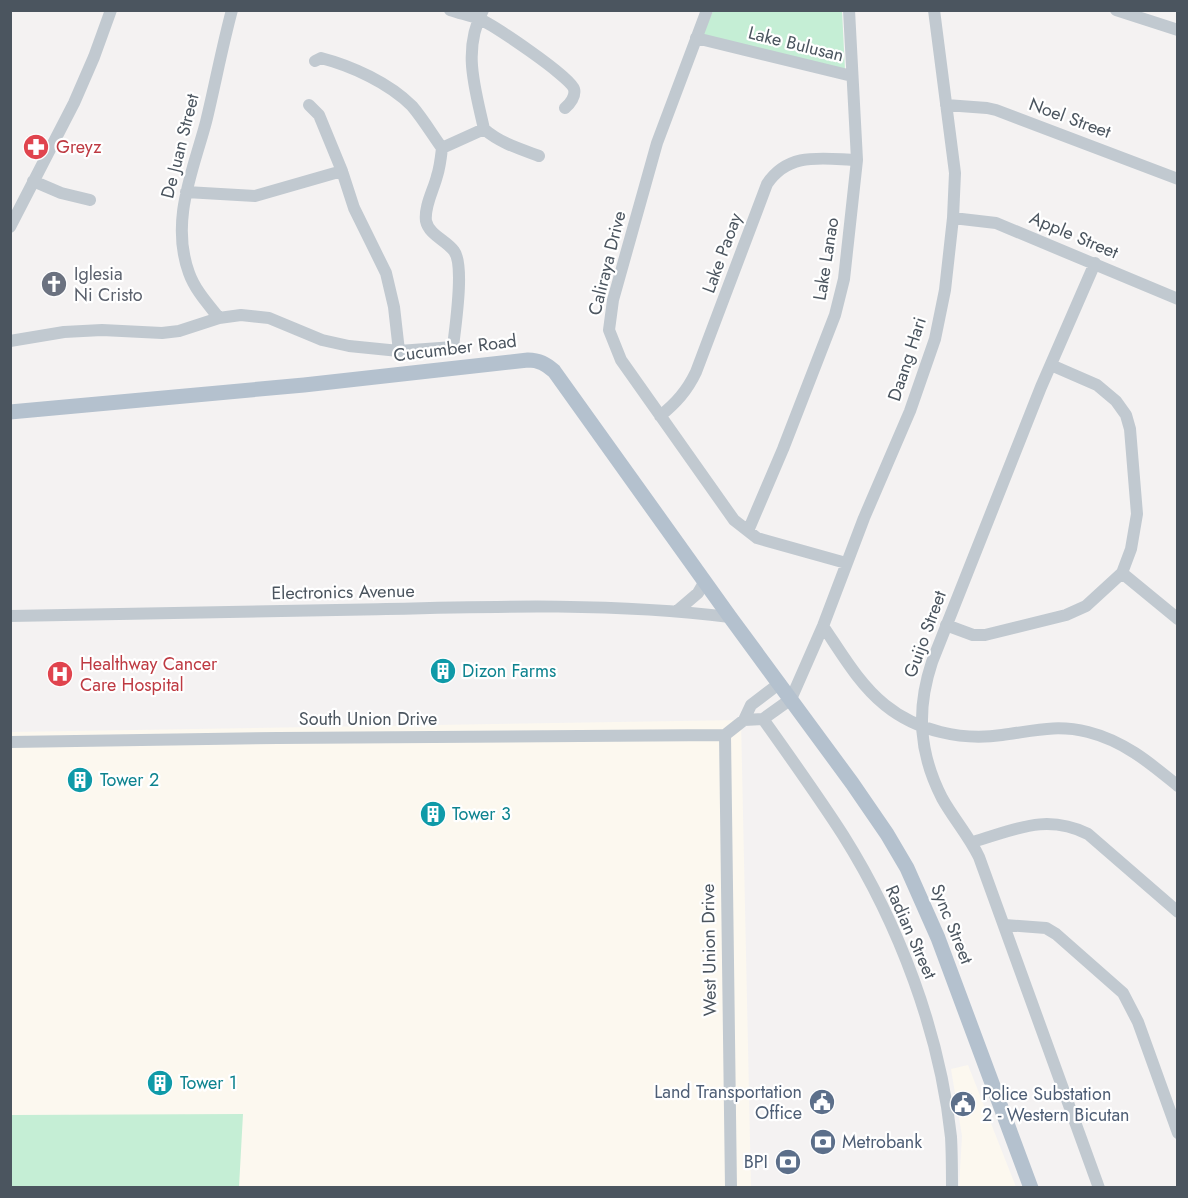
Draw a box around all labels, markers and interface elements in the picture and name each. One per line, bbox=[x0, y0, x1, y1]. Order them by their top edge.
street label: Lake Bulusan bbox=[746, 20, 846, 68]
street label: De Juan Street bbox=[154, 90, 206, 201]
street label: Noel Street bbox=[1025, 91, 1115, 145]
pharmacy icon: Greyz bbox=[21, 132, 51, 162]
place label: Greyz bbox=[56, 134, 102, 160]
street label: Apple Street bbox=[1026, 205, 1123, 266]
street label: Caliraya Drive bbox=[581, 208, 633, 318]
street label: Lake Paoay bbox=[696, 209, 748, 297]
street label: Lake Lanao bbox=[807, 215, 845, 302]
place label: Iglesia Ni Cristo bbox=[74, 261, 143, 308]
church icon: Iglesia Ni Cristo bbox=[39, 269, 69, 299]
street label: Daang Hari bbox=[881, 314, 933, 404]
street label: Cucumber Road bbox=[392, 328, 518, 368]
street label: Electronics Avenue bbox=[271, 578, 415, 606]
street label: Guijo Street bbox=[897, 586, 953, 681]
place label: Healthway Cancer Care Hospital bbox=[80, 651, 218, 698]
building icon: Dizon Farms bbox=[428, 656, 458, 686]
place label: Dizon Farms bbox=[462, 658, 556, 684]
hospital icon: Healthway Cancer Care Hospital bbox=[45, 659, 75, 689]
street label: South Union Drive bbox=[299, 706, 437, 732]
building icon: Tower 2 bbox=[65, 765, 95, 795]
place label: Tower 2 bbox=[100, 767, 159, 793]
building icon: Tower 3 bbox=[418, 799, 448, 829]
place label: Tower 3 bbox=[452, 801, 511, 827]
street label: Sync Street bbox=[924, 880, 980, 969]
street label: Radian Street bbox=[879, 881, 944, 984]
street label: West Union Drive bbox=[695, 883, 723, 1017]
building icon: Tower 1 bbox=[145, 1068, 175, 1098]
place label: Tower 1 bbox=[180, 1070, 237, 1096]
place label: Land Transportation Office bbox=[654, 1079, 802, 1126]
place label: Police Substation 2 - Western Bicutan bbox=[982, 1081, 1130, 1128]
public building icon: Land Transportation Office bbox=[807, 1087, 837, 1117]
public building icon: Police Substation 2 - Western Bicutan bbox=[948, 1089, 978, 1119]
bank icon: Metrobank bbox=[808, 1127, 838, 1157]
place label: Metrobank bbox=[842, 1129, 922, 1155]
bank icon: BPI bbox=[773, 1147, 803, 1177]
place label: BPI bbox=[744, 1149, 768, 1175]

